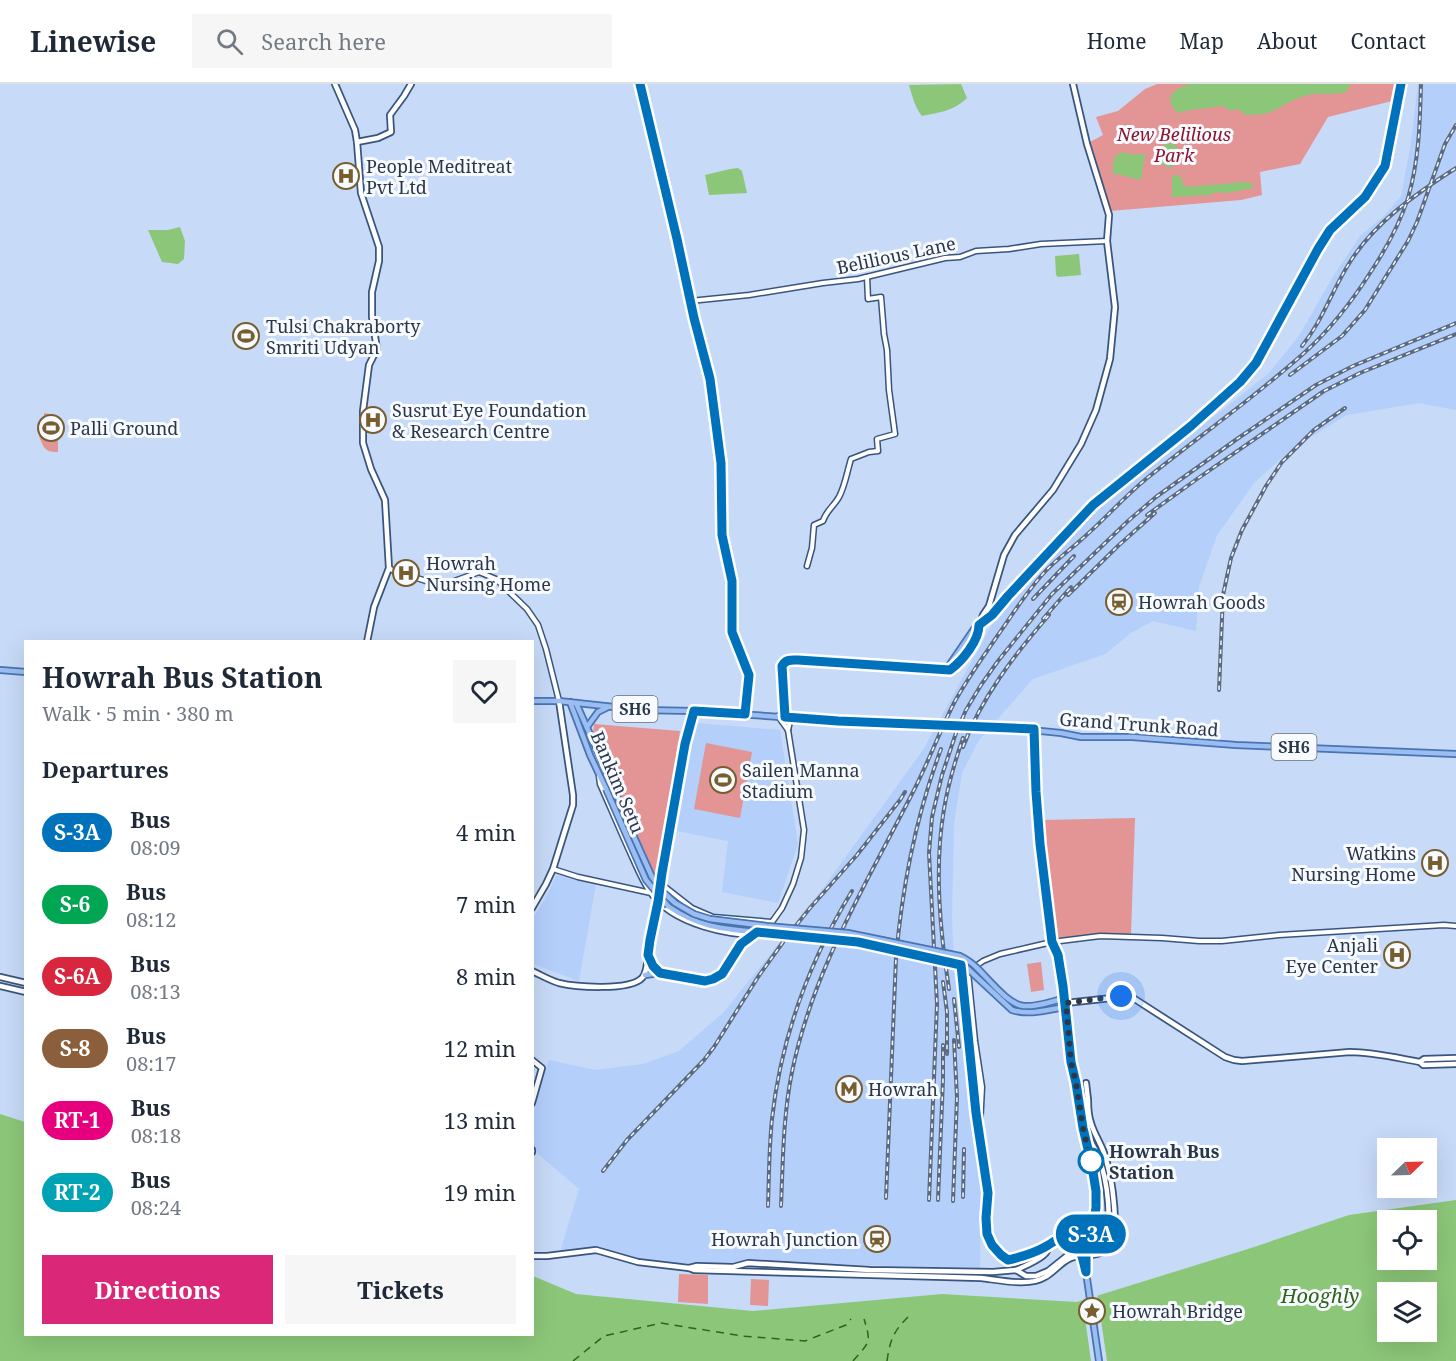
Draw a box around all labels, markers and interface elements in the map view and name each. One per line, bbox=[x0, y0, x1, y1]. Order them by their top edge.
search box bbox=[192, 14, 612, 68]
text: Linewise bbox=[30, 22, 156, 60]
icon: search bbox=[213, 25, 246, 58]
text: Search here bbox=[261, 26, 386, 56]
text: Home bbox=[1087, 27, 1147, 55]
text: Map bbox=[1180, 27, 1224, 55]
text: About bbox=[1257, 27, 1318, 55]
text: Contact bbox=[1351, 27, 1426, 55]
park label: New Belilious Park bbox=[1116, 122, 1231, 167]
place label: People Meditreat Pvt Ltd bbox=[366, 154, 512, 199]
hospital icon: People Meditreat Pvt Ltd bbox=[331, 161, 361, 191]
street label: Belilious Lane bbox=[834, 231, 958, 279]
place label: Tulsi Chakraborty Smriti Udyan bbox=[266, 314, 421, 359]
sports icon: Tulsi Chakraborty Smriti Udyan bbox=[231, 321, 261, 351]
place label: Susrut Eye Foundation & Research Centre bbox=[392, 398, 587, 443]
hospital icon: Susrut Eye Foundation & Research Centre bbox=[358, 405, 388, 435]
sports icon: Palli Ground bbox=[36, 413, 66, 443]
place label: Palli Ground bbox=[70, 416, 178, 440]
place label: Howrah Nursing Home bbox=[426, 551, 551, 596]
hospital icon: Howrah Nursing Home bbox=[391, 558, 421, 588]
station icon: Howrah Goods bbox=[1104, 587, 1134, 617]
place label: Howrah Goods bbox=[1138, 590, 1265, 614]
text: Howrah Bus Station bbox=[42, 658, 323, 696]
button: heart bbox=[453, 660, 516, 723]
road number: SH6 bbox=[612, 696, 658, 722]
text: Walk · 5 min · 380 m bbox=[42, 700, 234, 727]
street label: Grand Trunk Road bbox=[1059, 706, 1219, 742]
street label: Bankim Setu bbox=[586, 727, 651, 837]
road number: SH6 bbox=[1272, 734, 1316, 760]
text: Departures bbox=[42, 754, 169, 784]
place label: Sailen Manna Stadium bbox=[742, 758, 860, 803]
sports icon: Sailen Manna Stadium bbox=[708, 765, 738, 795]
text: Bus bbox=[130, 804, 170, 834]
text: 4 min bbox=[456, 817, 516, 847]
text: S-3A bbox=[54, 818, 100, 846]
text: 08:09 bbox=[130, 834, 181, 861]
place label: Watkins Nursing Home bbox=[1291, 841, 1416, 886]
hospital icon: Watkins Nursing Home bbox=[1420, 848, 1450, 878]
text: Bus bbox=[126, 876, 166, 906]
text: 7 min bbox=[456, 889, 516, 919]
text: S-6 bbox=[60, 890, 90, 918]
text: 08:12 bbox=[126, 906, 176, 933]
place label: Anjali Eye Center bbox=[1286, 933, 1379, 978]
hospital icon: Anjali Eye Center bbox=[1382, 940, 1412, 970]
text: Bus bbox=[130, 948, 170, 978]
text: 8 min bbox=[456, 961, 516, 991]
text: S-6A bbox=[54, 962, 100, 990]
text: 08:13 bbox=[130, 978, 181, 1005]
your location bbox=[1106, 981, 1136, 1011]
text: Bus bbox=[126, 1020, 166, 1050]
text: 12 min bbox=[444, 1033, 516, 1063]
text: S-8 bbox=[60, 1034, 90, 1062]
text: 08:17 bbox=[126, 1050, 176, 1077]
metro station icon: Howrah bbox=[834, 1074, 864, 1104]
place label: Howrah bbox=[868, 1077, 938, 1101]
text: Bus bbox=[131, 1092, 171, 1122]
text: 13 min bbox=[444, 1105, 516, 1135]
text: RT-1 bbox=[54, 1106, 101, 1134]
text: 08:18 bbox=[131, 1122, 181, 1149]
north arrow bbox=[1377, 1138, 1437, 1198]
map controls bbox=[1377, 1138, 1437, 1342]
place label: Howrah Bus Station bbox=[1109, 1139, 1220, 1184]
marker: Howrah Bus Station bbox=[1078, 1148, 1104, 1174]
text: Bus bbox=[131, 1164, 171, 1194]
text: 19 min bbox=[444, 1177, 516, 1207]
text: RT-2 bbox=[54, 1178, 101, 1206]
text: 08:24 bbox=[131, 1194, 181, 1221]
button: locate bbox=[1377, 1210, 1437, 1270]
line badge: S-3A bbox=[1049, 1214, 1133, 1254]
text: S-3A bbox=[1068, 1220, 1114, 1248]
station icon: Howrah Junction bbox=[862, 1224, 892, 1254]
place label: Howrah Junction bbox=[711, 1227, 858, 1251]
button: Directions bbox=[42, 1255, 273, 1324]
button: Tickets bbox=[285, 1255, 516, 1324]
water label: Hooghly bbox=[1280, 1282, 1359, 1309]
button: layers bbox=[1377, 1282, 1437, 1342]
place icon: Howrah Bridge bbox=[1077, 1296, 1107, 1326]
place label: Howrah Bridge bbox=[1112, 1299, 1243, 1323]

